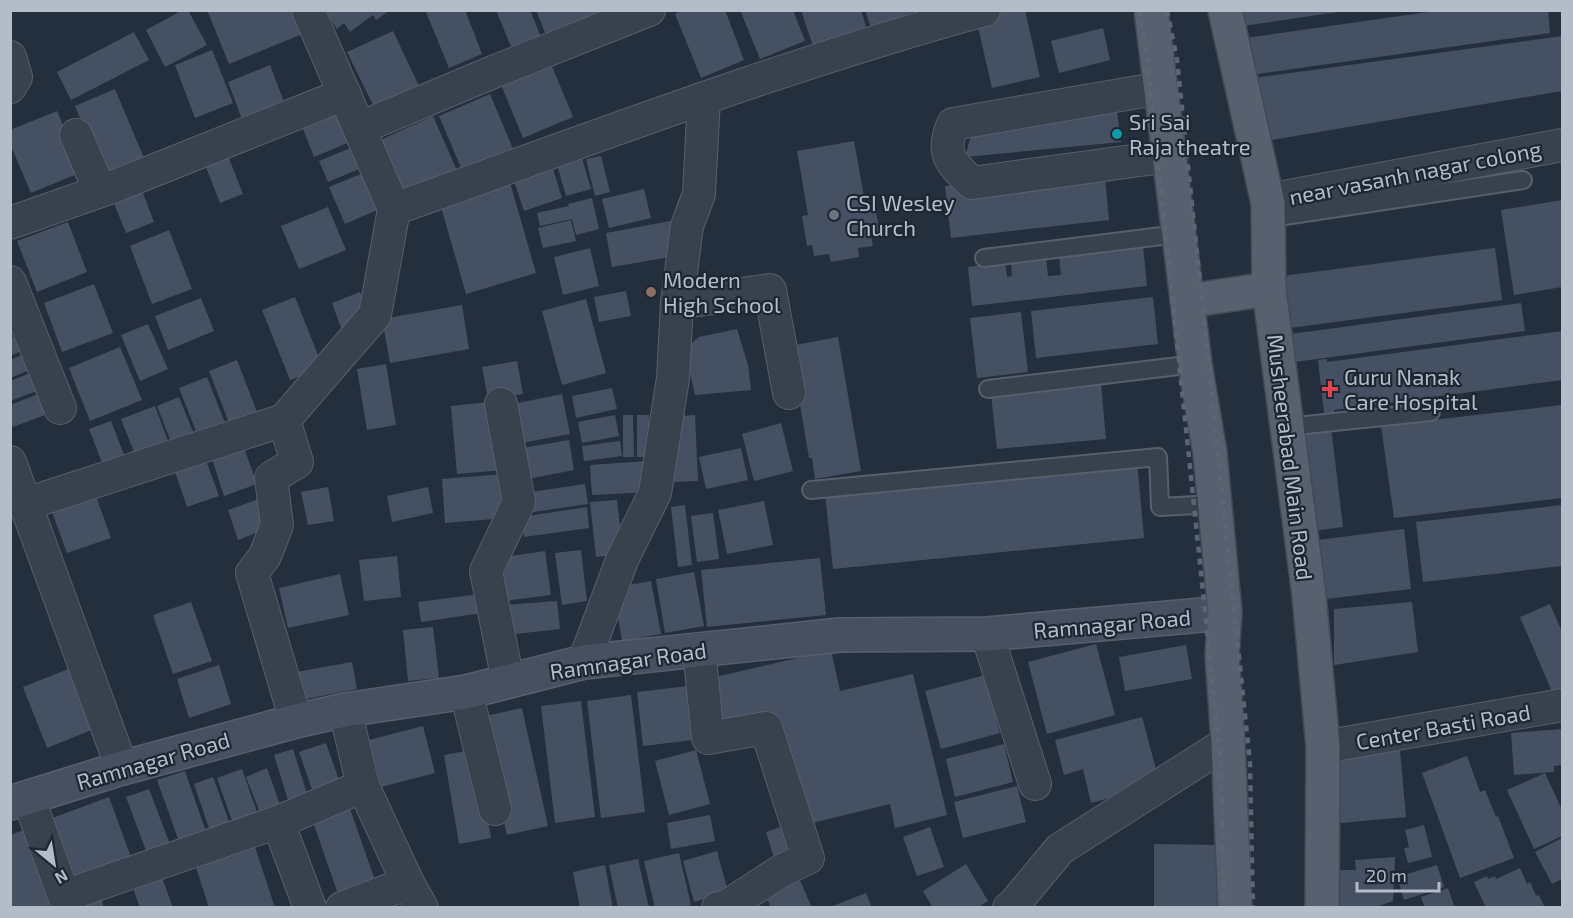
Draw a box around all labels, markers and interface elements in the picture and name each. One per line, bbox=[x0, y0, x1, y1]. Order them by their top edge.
place label: Sri Sai Raja theatre bbox=[1129, 108, 1251, 160]
marker: Sri Sai Raja theatre bbox=[1110, 127, 1124, 141]
street label: near vasanh nagar colong bbox=[1287, 135, 1543, 209]
place label: CSI Wesley Church bbox=[846, 189, 955, 240]
marker: CSI Wesley Church bbox=[827, 208, 841, 222]
place label: Modern High School bbox=[663, 266, 781, 317]
marker: Modern High School bbox=[644, 285, 658, 299]
street label: Musheerabad Main Road bbox=[1263, 333, 1319, 581]
place label: Guru Nanak Care Hospital bbox=[1344, 363, 1478, 414]
marker: Guru Nanak Care Hospital bbox=[1321, 380, 1339, 398]
street label: Ramnagar Road bbox=[1032, 603, 1192, 643]
street label: Ramnagar Road bbox=[548, 636, 708, 684]
street label: Center Basti Road bbox=[1354, 698, 1532, 754]
street label: Ramnagar Road bbox=[73, 726, 233, 794]
north arrow bbox=[24, 834, 84, 894]
scale bar bbox=[1357, 855, 1440, 893]
text: 20 m bbox=[1366, 864, 1407, 886]
text: N bbox=[52, 866, 72, 889]

